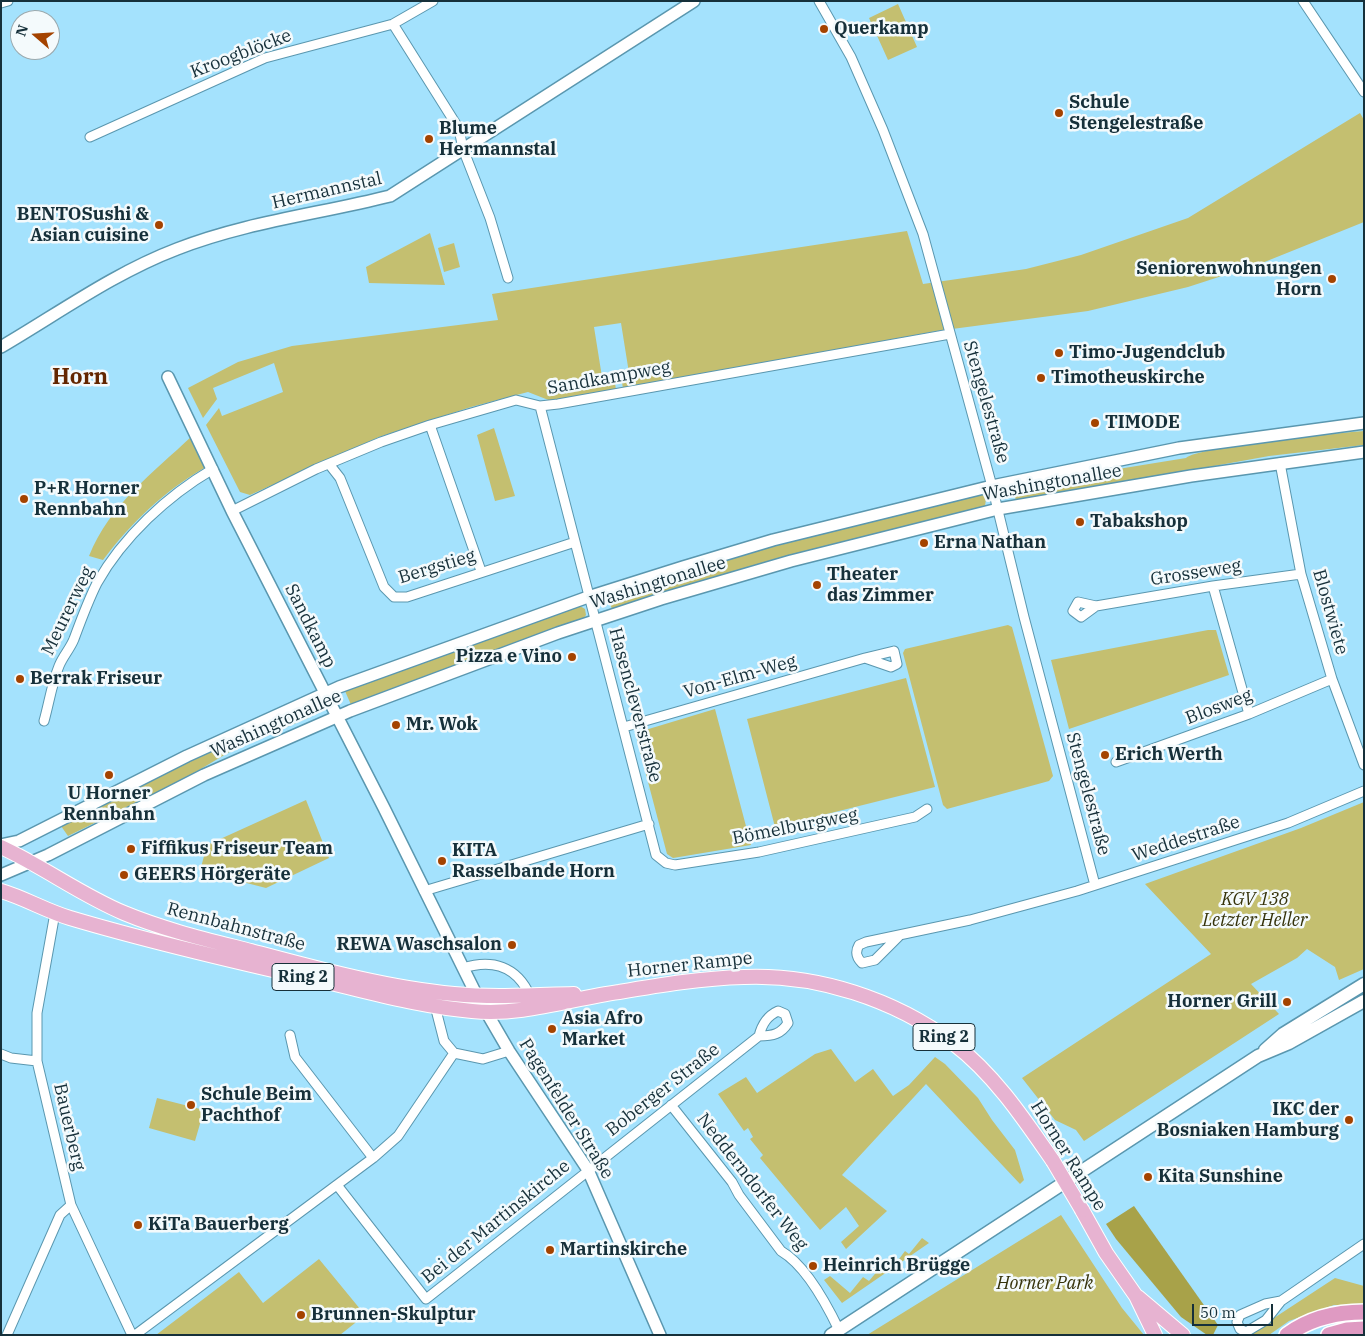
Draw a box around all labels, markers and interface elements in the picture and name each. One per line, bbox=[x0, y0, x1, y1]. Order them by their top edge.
north arrow bbox=[10, 10, 60, 60]
place label: Querkamp bbox=[834, 18, 929, 40]
text: N bbox=[11, 22, 32, 39]
marker: Querkamp bbox=[818, 23, 830, 35]
street label: Kroogblöcke bbox=[187, 25, 295, 83]
place label: Schule Stengelestraße bbox=[1069, 92, 1203, 134]
marker: Schule Stengelestraße bbox=[1053, 107, 1065, 119]
place label: Blume Hermannstal bbox=[439, 118, 556, 160]
marker: Blume Hermannstal bbox=[423, 133, 435, 145]
street label: Hermannstal bbox=[270, 168, 384, 214]
place label: BENTOSushi & Asian cuisine bbox=[17, 204, 149, 246]
marker: BENTOSushi & Asian cuisine bbox=[153, 219, 165, 231]
place label: Seniorenwohnungen Horn bbox=[1136, 258, 1322, 300]
marker: Seniorenwohnungen Horn bbox=[1326, 273, 1338, 285]
street label: Stengelestraße bbox=[958, 338, 1014, 466]
place label: Timo-Jugendclub bbox=[1069, 342, 1225, 364]
marker: Timo-Jugendclub bbox=[1053, 347, 1065, 359]
street label: Sandkampweg bbox=[546, 357, 672, 399]
district label: Horn bbox=[52, 365, 108, 391]
place label: Timotheuskirche bbox=[1051, 367, 1205, 389]
marker: Timotheuskirche bbox=[1035, 372, 1047, 384]
place label: TIMODE bbox=[1105, 412, 1180, 434]
marker: TIMODE bbox=[1089, 417, 1101, 429]
street label: Washingtonallee bbox=[981, 460, 1123, 506]
place label: P+R Horner Rennbahn bbox=[34, 478, 139, 520]
marker: P+R Horner Rennbahn bbox=[18, 493, 30, 505]
place label: Tabakshop bbox=[1090, 511, 1188, 533]
marker: Tabakshop bbox=[1074, 516, 1086, 528]
place label: Erna Nathan bbox=[934, 532, 1046, 554]
marker: Erna Nathan bbox=[918, 537, 930, 549]
street label: Bergstieg bbox=[396, 545, 478, 589]
street label: Washingtonallee bbox=[587, 552, 729, 614]
street label: Grosseweg bbox=[1149, 555, 1243, 591]
street label: Meurerweg bbox=[37, 563, 99, 659]
place label: Theater das Zimmer bbox=[827, 564, 934, 606]
street label: Blostwiete bbox=[1307, 567, 1353, 657]
marker: Theater das Zimmer bbox=[811, 579, 823, 591]
street label: Sandkamp bbox=[280, 580, 340, 672]
street label: Hasencleverstraße bbox=[604, 625, 666, 785]
place label: Pizza e Vino bbox=[456, 646, 562, 668]
marker: Pizza e Vino bbox=[566, 651, 578, 663]
street label: Von-Elm-Weg bbox=[681, 651, 799, 703]
place label: Berrak Friseur bbox=[30, 668, 162, 690]
marker: Berrak Friseur bbox=[14, 673, 26, 685]
street label: Blosweg bbox=[1183, 684, 1255, 730]
street label: Washingtonallee bbox=[207, 685, 345, 763]
place label: Mr. Wok bbox=[406, 714, 478, 736]
marker: Mr. Wok bbox=[390, 719, 402, 731]
street label: Stengelestraße bbox=[1061, 730, 1115, 858]
place label: Erich Werth bbox=[1115, 744, 1223, 766]
marker: Erich Werth bbox=[1099, 749, 1111, 761]
marker: U Horner Rennbahn bbox=[103, 769, 115, 781]
place label: U Horner Rennbahn bbox=[63, 783, 155, 826]
street label: Bömelburgweg bbox=[730, 804, 860, 850]
street label: Weddestraße bbox=[1129, 811, 1243, 867]
place label: Fiffikus Friseur Team bbox=[141, 838, 333, 860]
place label: KITA Rasselbande Horn bbox=[452, 840, 615, 882]
marker: Fiffikus Friseur Team bbox=[125, 843, 137, 855]
marker: KITA Rasselbande Horn bbox=[436, 855, 448, 867]
place label: GEERS Hörgeräte bbox=[134, 864, 291, 886]
marker: GEERS Hörgeräte bbox=[118, 869, 130, 881]
park label: KGV 138 Letzter Heller bbox=[1202, 889, 1308, 932]
street label: Rennbahnstraße bbox=[165, 898, 307, 956]
place label: REWA Waschsalon bbox=[336, 934, 502, 956]
marker: REWA Waschsalon bbox=[506, 939, 518, 951]
street label: Horner Rampe bbox=[626, 948, 754, 982]
road number: Ring 2 bbox=[272, 964, 334, 990]
place label: Horner Grill bbox=[1167, 991, 1277, 1013]
marker: Horner Grill bbox=[1281, 996, 1293, 1008]
place label: Asia Afro Market bbox=[562, 1008, 643, 1050]
marker: Asia Afro Market bbox=[546, 1023, 558, 1035]
road number: Ring 2 bbox=[913, 1024, 975, 1050]
street label: Pagenfelder Straße bbox=[514, 1035, 618, 1183]
street label: Boberger Straße bbox=[602, 1039, 724, 1141]
street label: Bauerberg bbox=[48, 1081, 90, 1173]
place label: Schule Beim Pachthof bbox=[201, 1084, 312, 1126]
street label: Horner Rampe bbox=[1026, 1097, 1110, 1215]
marker: Schule Beim Pachthof bbox=[185, 1099, 197, 1111]
place label: IKC der Bosniaken Hamburg bbox=[1157, 1099, 1339, 1142]
street label: Nedderndorfer Weg bbox=[692, 1109, 812, 1255]
marker: IKC der Bosniaken Hamburg bbox=[1343, 1114, 1355, 1126]
street label: Bei der Martinskirche bbox=[417, 1156, 575, 1288]
place label: Kita Sunshine bbox=[1158, 1166, 1283, 1188]
marker: Kita Sunshine bbox=[1142, 1171, 1154, 1183]
place label: KiTa Bauerberg bbox=[148, 1214, 289, 1236]
marker: KiTa Bauerberg bbox=[132, 1219, 144, 1231]
place label: Martinskirche bbox=[560, 1239, 687, 1261]
marker: Martinskirche bbox=[544, 1244, 556, 1256]
place label: Heinrich Brügge bbox=[823, 1255, 970, 1277]
marker: Heinrich Brügge bbox=[807, 1260, 819, 1272]
park label: Horner Park bbox=[996, 1273, 1094, 1295]
scale bar bbox=[1195, 1294, 1276, 1326]
text: 50 m bbox=[1200, 1303, 1236, 1322]
place label: Brunnen-Skulptur bbox=[311, 1304, 476, 1326]
marker: Brunnen-Skulptur bbox=[295, 1309, 307, 1321]

